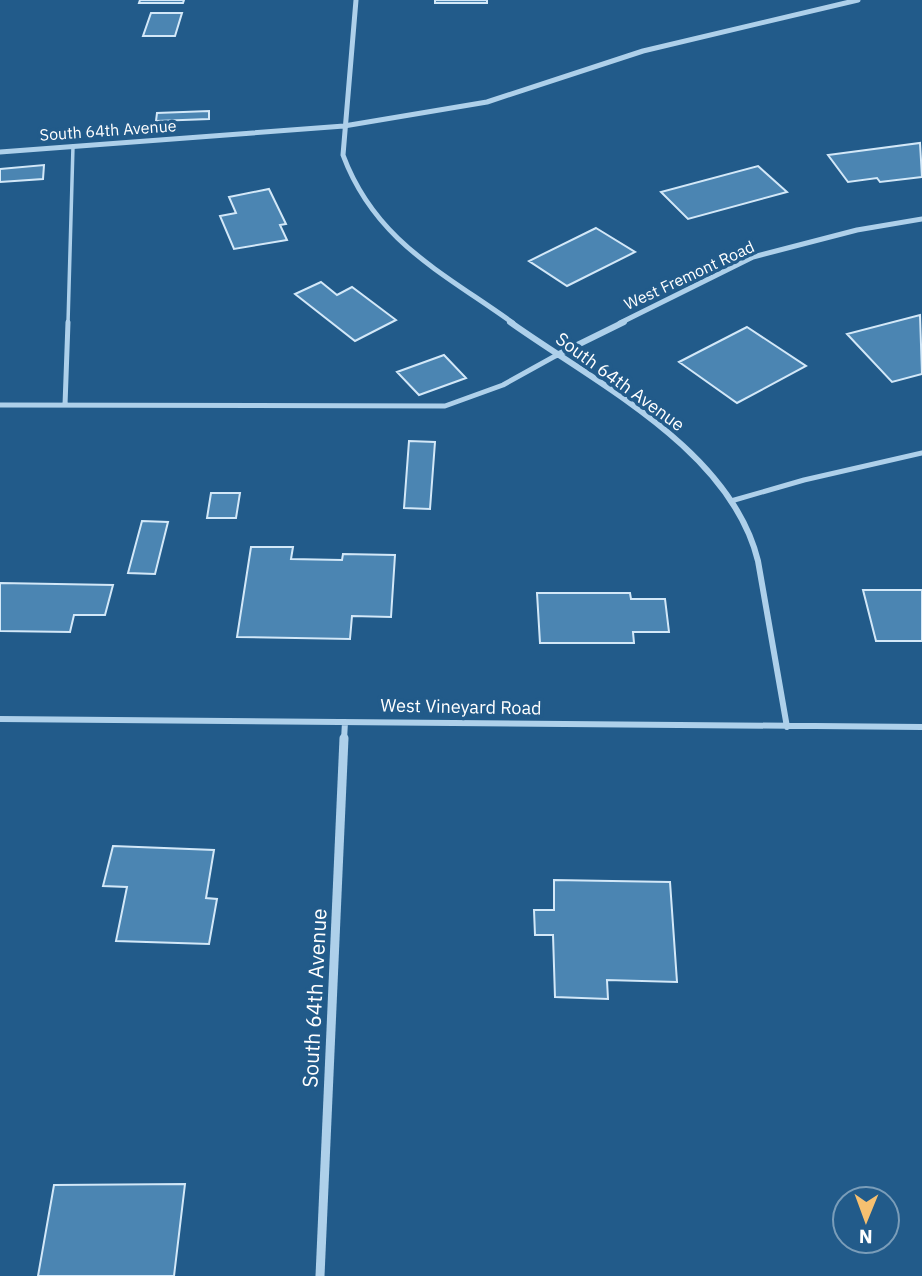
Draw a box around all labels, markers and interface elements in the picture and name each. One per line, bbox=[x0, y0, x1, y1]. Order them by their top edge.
street label: South 64th Avenue bbox=[39, 115, 177, 145]
street label: West Fremont Road bbox=[621, 236, 757, 314]
street label: South 64th Avenue bbox=[551, 327, 689, 436]
street label: West Vineyard Road bbox=[380, 694, 542, 719]
street label: South 64th Avenue bbox=[295, 907, 333, 1088]
north arrow bbox=[831, 1185, 901, 1255]
text: N bbox=[859, 1225, 873, 1249]

